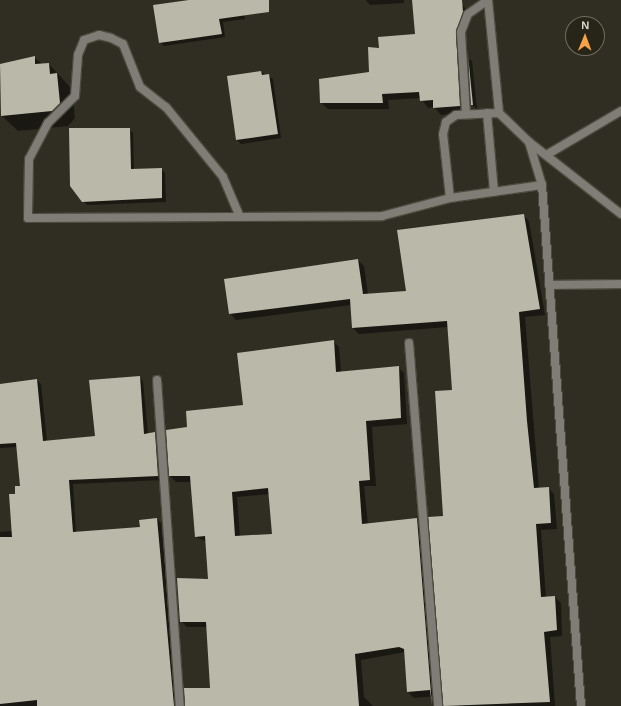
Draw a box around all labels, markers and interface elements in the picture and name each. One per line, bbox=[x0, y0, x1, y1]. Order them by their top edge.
north arrow bbox=[565, 16, 605, 56]
text: N bbox=[581, 19, 589, 31]

